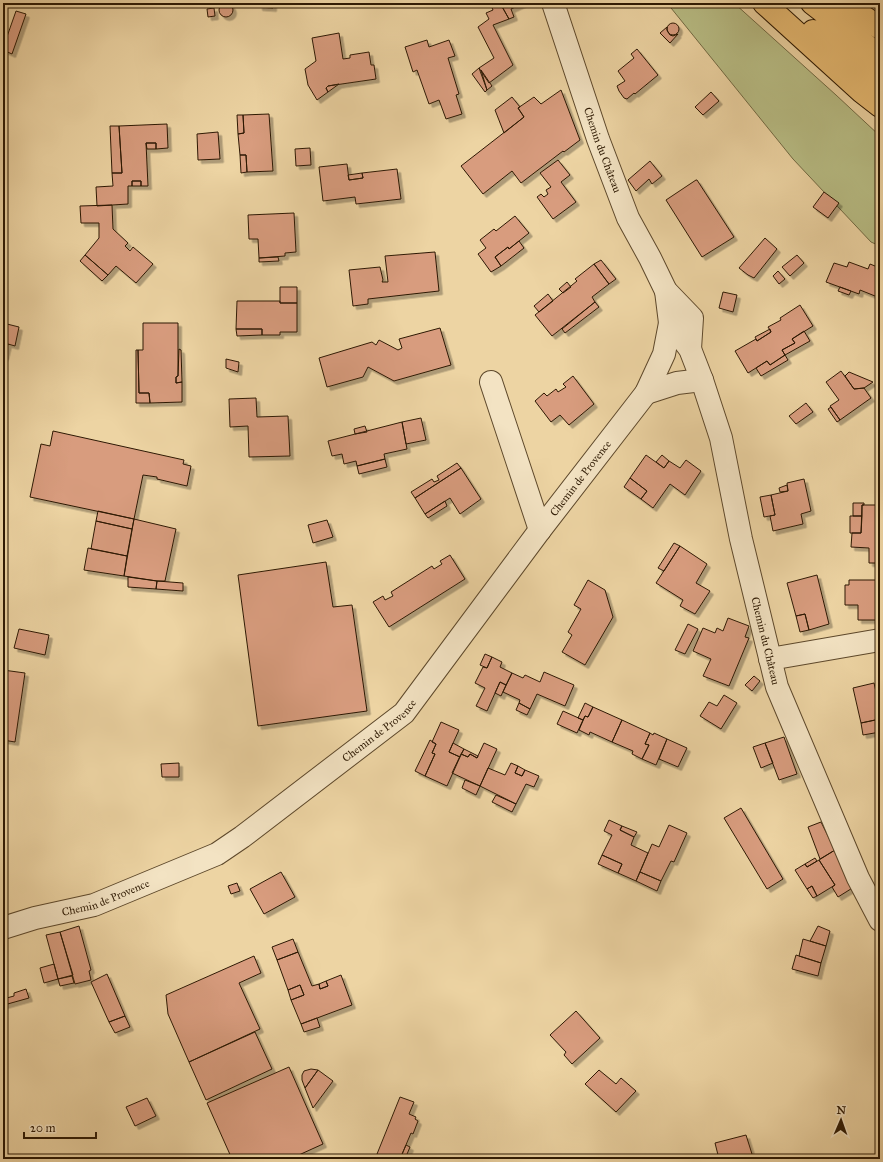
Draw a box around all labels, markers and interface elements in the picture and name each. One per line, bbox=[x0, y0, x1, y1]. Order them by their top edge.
street label: Chemin du Château bbox=[581, 105, 624, 194]
street label: Chemin de Provence bbox=[547, 437, 614, 518]
street label: Chemin du Château bbox=[749, 596, 783, 686]
street label: Chemin de Provence bbox=[339, 696, 419, 765]
street label: Chemin de Provence bbox=[60, 876, 151, 918]
north arrow bbox=[821, 1100, 861, 1140]
text: N bbox=[836, 1104, 847, 1117]
scale bar bbox=[24, 1114, 96, 1140]
text: 20 m bbox=[30, 1121, 56, 1135]

